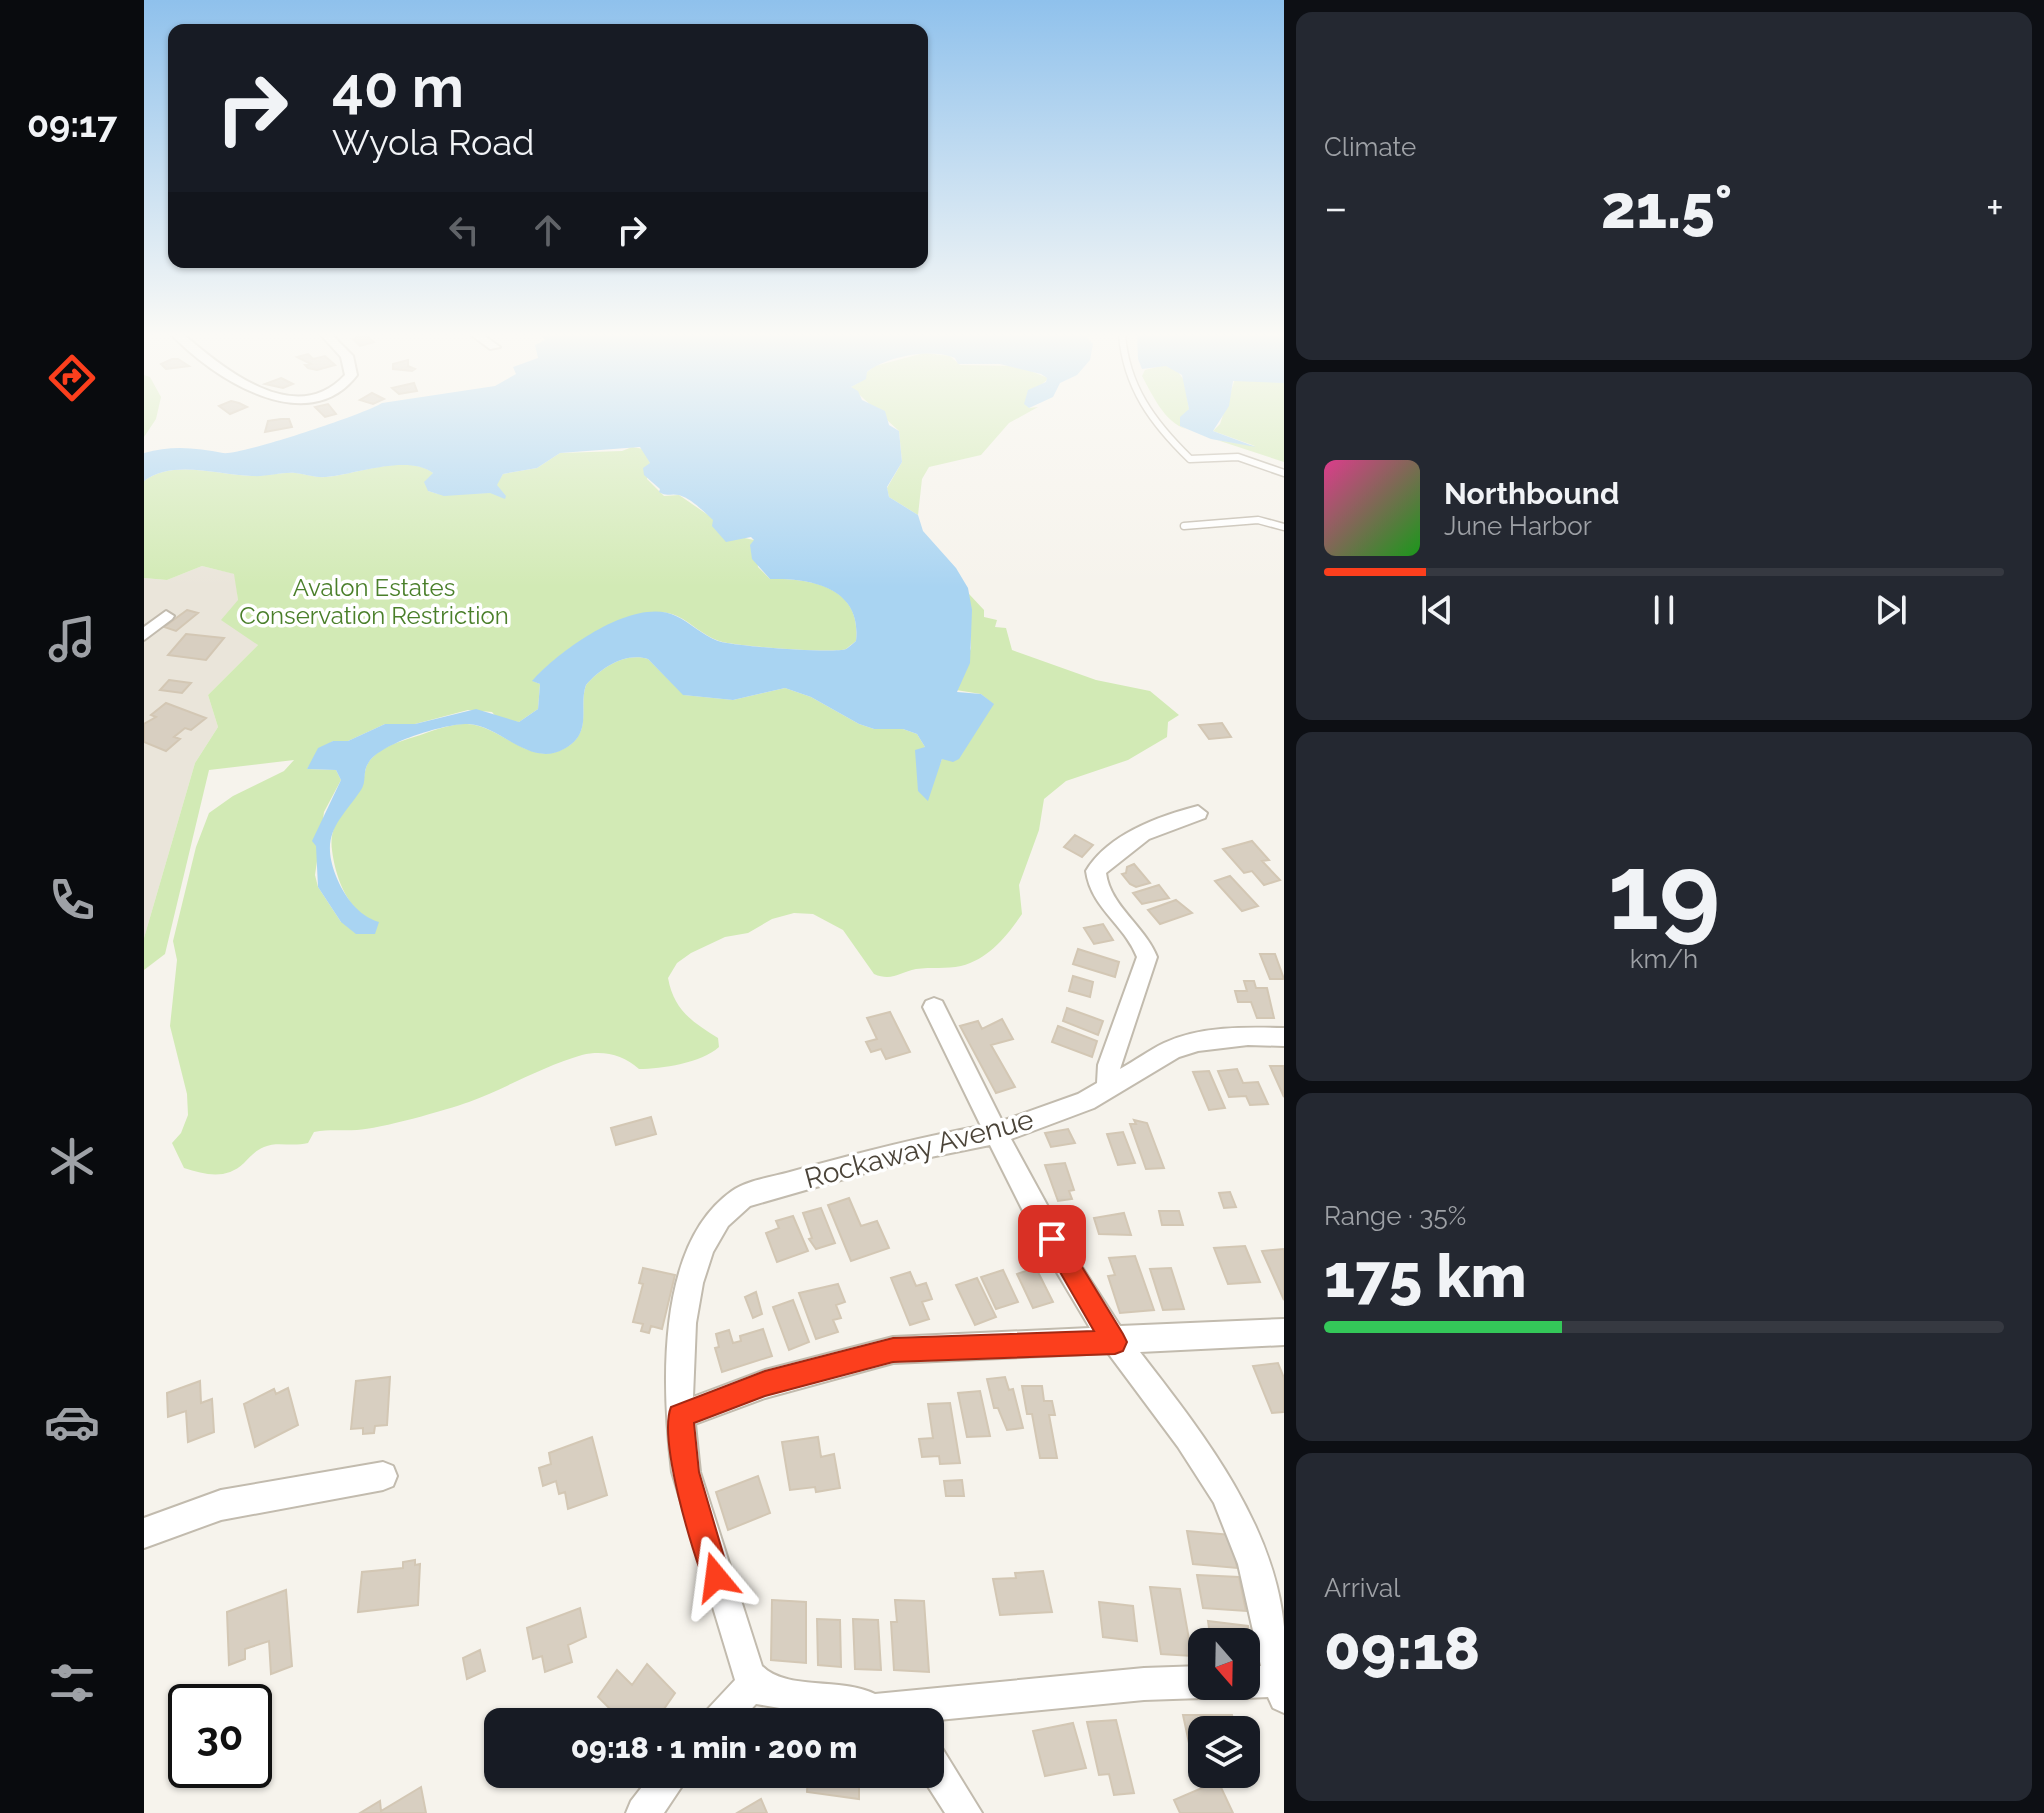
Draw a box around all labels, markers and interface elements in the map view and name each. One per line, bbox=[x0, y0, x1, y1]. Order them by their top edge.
text: 40 m bbox=[332, 54, 464, 120]
icon: right bbox=[200, 56, 304, 160]
text: 09:17 bbox=[27, 103, 117, 145]
text: Wyola Road bbox=[332, 121, 534, 163]
text: Climate bbox=[1324, 132, 1416, 162]
text: 21.5° bbox=[1601, 172, 1732, 242]
text: − bbox=[1324, 182, 1348, 233]
text: + bbox=[1986, 182, 2004, 233]
icon: left bbox=[442, 208, 486, 252]
icon: ahead bbox=[526, 208, 570, 252]
icon: right bbox=[610, 208, 654, 252]
icon: directions bbox=[44, 350, 100, 406]
text: Northbound bbox=[1444, 476, 1619, 511]
text: June Harbor bbox=[1444, 511, 1592, 541]
park label: Avalon Estates Conservation Restriction bbox=[239, 573, 509, 630]
icon: previous bbox=[1415, 588, 1459, 632]
icon: pause bbox=[1642, 588, 1686, 632]
icon: next bbox=[1869, 588, 1913, 632]
icon: music bbox=[44, 611, 100, 667]
text: 19 bbox=[1608, 831, 1720, 953]
icon: phone bbox=[44, 872, 100, 928]
text: km/h bbox=[1630, 944, 1698, 974]
street label: Rockaway Avenue bbox=[801, 1103, 1037, 1195]
icon: climate bbox=[44, 1133, 100, 1189]
text: Range · 35% bbox=[1324, 1201, 1466, 1231]
pin bbox=[1018, 1205, 1086, 1273]
icon: arrive bbox=[1030, 1217, 1074, 1261]
text: 175 km bbox=[1324, 1241, 1527, 1311]
icon: car bbox=[44, 1394, 100, 1450]
position arrow bbox=[674, 1535, 758, 1619]
text: Arrival bbox=[1324, 1573, 1400, 1603]
text: 09:18 bbox=[1324, 1613, 1480, 1683]
north arrow bbox=[1188, 1628, 1260, 1700]
map controls bbox=[1188, 1628, 1260, 1788]
icon: filters bbox=[44, 1655, 100, 1711]
speed limit sign: 30 bbox=[168, 1684, 272, 1788]
button: layers bbox=[1188, 1716, 1260, 1788]
text: 09:18 · 1 min · 200 m bbox=[571, 1730, 857, 1765]

